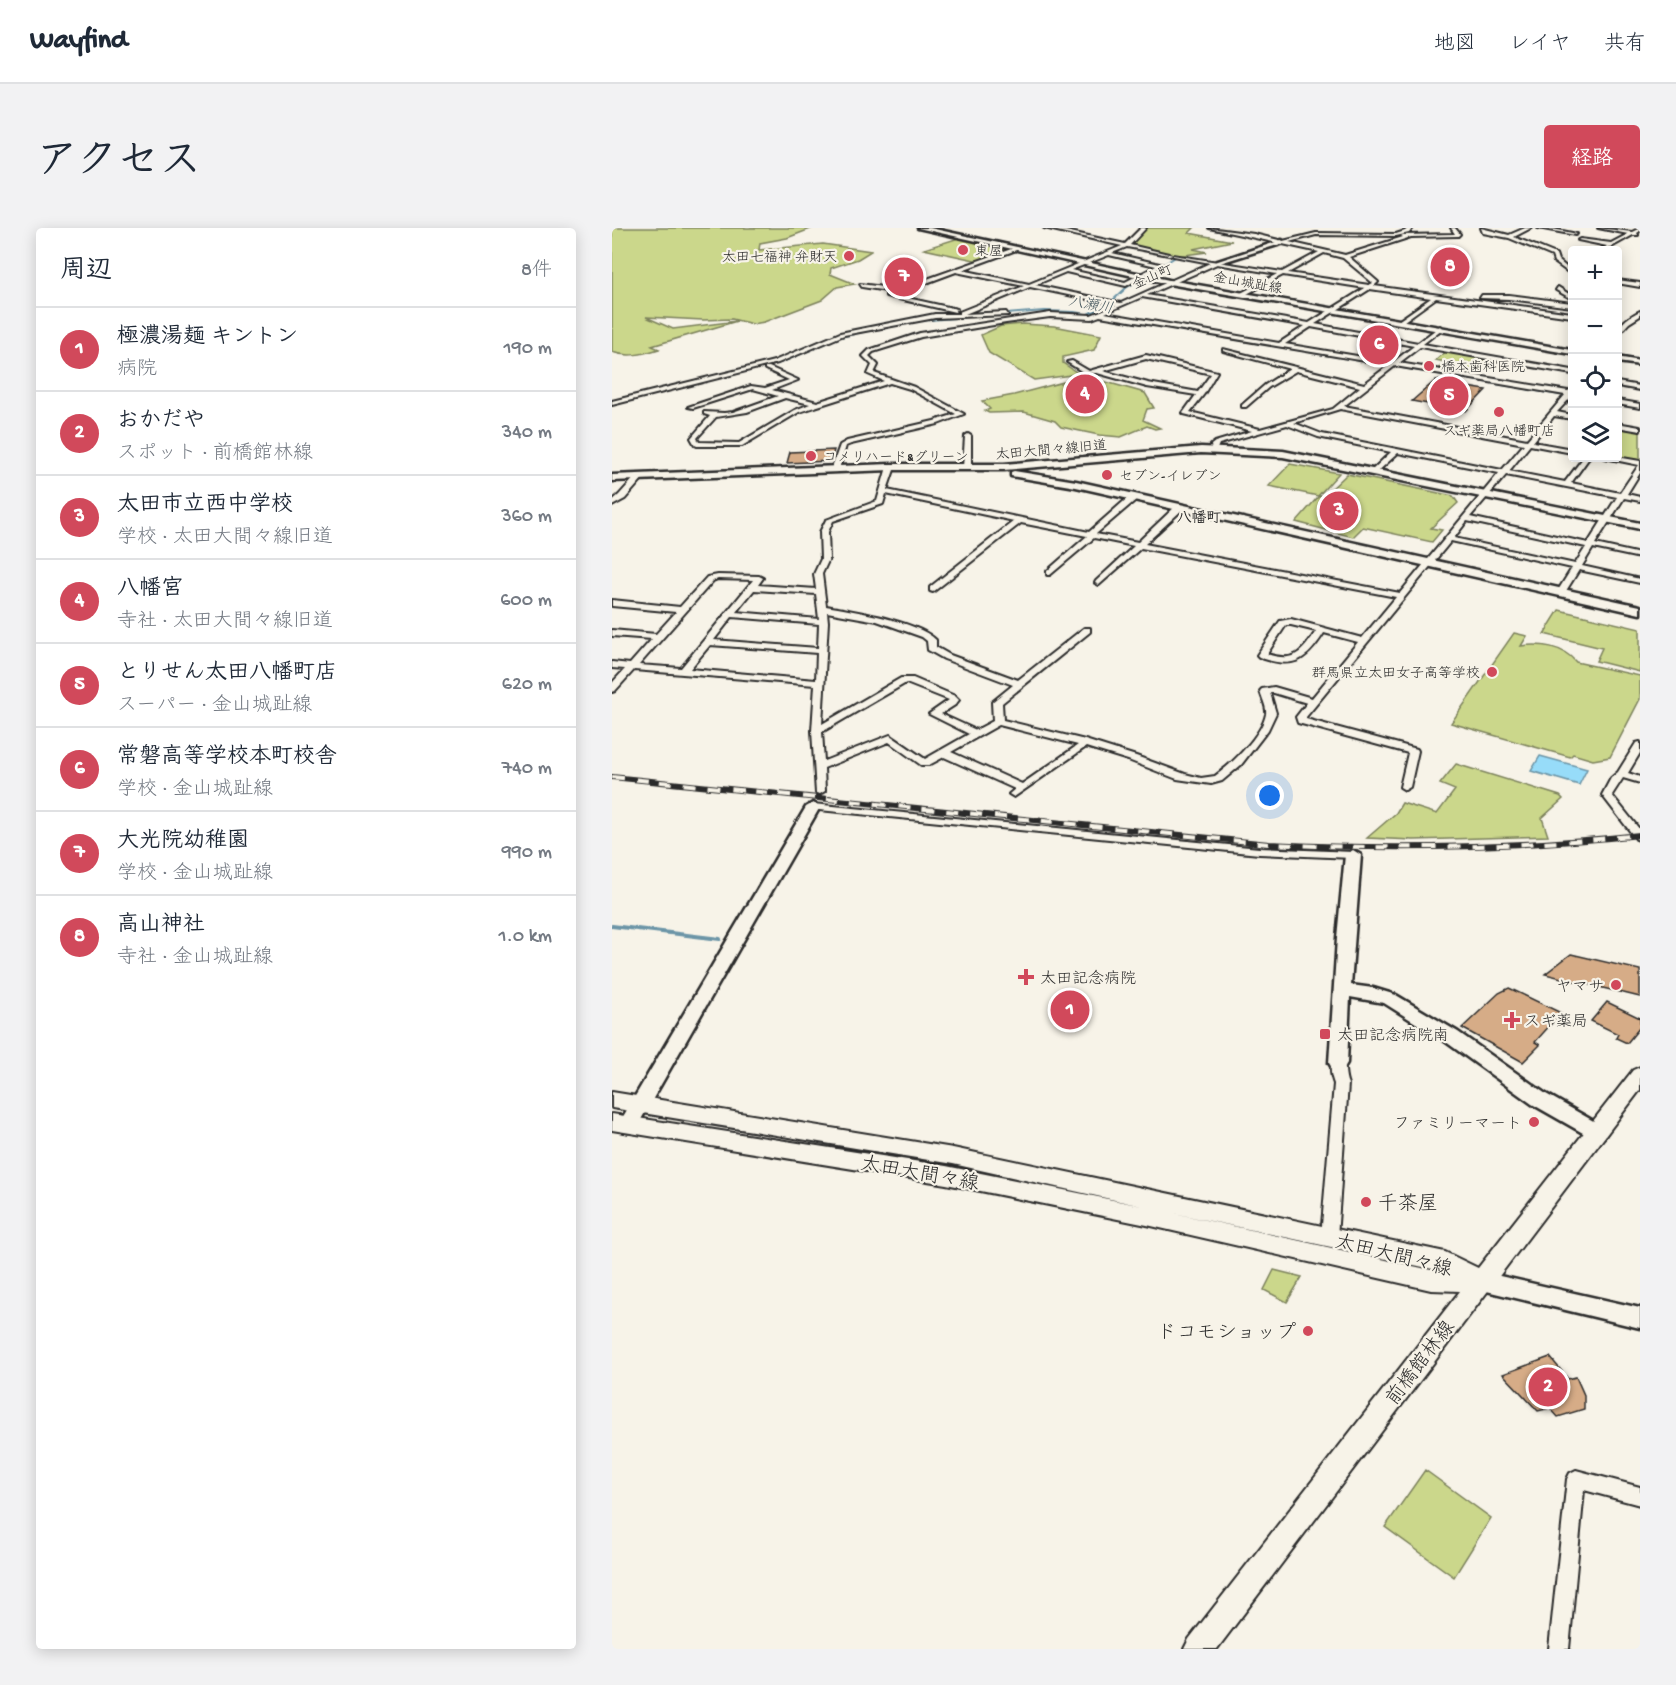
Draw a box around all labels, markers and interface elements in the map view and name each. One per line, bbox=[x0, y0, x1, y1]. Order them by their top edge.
text: Wayfind bbox=[30, 25, 127, 58]
text: 地図 bbox=[1434, 33, 1476, 58]
text: レイヤ bbox=[1509, 33, 1571, 58]
text: 共有 bbox=[1604, 33, 1646, 58]
button: 経路 bbox=[1544, 125, 1640, 188]
text: アクセス bbox=[36, 140, 201, 189]
marker: 東屋 bbox=[956, 243, 970, 257]
place label: 東屋 bbox=[975, 244, 1003, 261]
pin: 8 bbox=[1430, 244, 1470, 290]
map controls bbox=[1568, 246, 1622, 462]
button: + bbox=[1568, 246, 1622, 300]
marker: 太田七福神 弁財天 bbox=[842, 249, 856, 263]
place label: 太田七福神 弁財天 bbox=[722, 250, 837, 267]
pin: 7 bbox=[884, 254, 924, 300]
text: 周辺 bbox=[60, 257, 112, 288]
text: 8件 bbox=[521, 260, 552, 283]
street label: 金山町 bbox=[1130, 262, 1176, 294]
street label: 金山城趾線 bbox=[1212, 270, 1284, 299]
water label: 八瀬川 bbox=[1067, 293, 1114, 319]
button: − bbox=[1568, 300, 1622, 354]
pin: 6 bbox=[1360, 322, 1398, 368]
text: 極濃湯麺 キントン bbox=[117, 325, 298, 351]
text: 1 bbox=[75, 338, 84, 361]
text: 190 m bbox=[504, 338, 552, 361]
button: locate bbox=[1568, 354, 1622, 408]
text: 病院 bbox=[117, 359, 157, 382]
marker: 橋本歯科医院 bbox=[1422, 359, 1436, 373]
place label: 橋本歯科医院 bbox=[1441, 360, 1525, 377]
pin: 4 bbox=[1066, 372, 1104, 416]
pin: 5 bbox=[1430, 374, 1468, 418]
marker: スギ薬局八幡町店 bbox=[1492, 405, 1506, 419]
button: layers bbox=[1568, 408, 1622, 462]
text: おかだや bbox=[117, 409, 205, 435]
text: 2 bbox=[75, 422, 84, 445]
text: 340 m bbox=[502, 422, 552, 445]
place label: スギ薬局八幡町店 bbox=[1443, 424, 1555, 441]
street label: 太田大間々線旧道 bbox=[995, 438, 1108, 465]
text: スポット · 前橋館林線 bbox=[117, 443, 313, 466]
marker: コメリハード&グリーン bbox=[804, 449, 818, 463]
place label: コメリハード&グリーン bbox=[823, 450, 969, 467]
marker: セブン-イレブン bbox=[1100, 468, 1114, 482]
place label: セブン-イレブン bbox=[1119, 469, 1221, 486]
pin: 3 bbox=[1320, 488, 1358, 534]
text: 太田市立西中学校 bbox=[117, 493, 293, 519]
text: 3 bbox=[74, 506, 85, 529]
text: 360 m bbox=[501, 506, 552, 529]
district label: 八幡町 bbox=[1176, 509, 1222, 528]
text: 学校 · 太田大間々線旧道 bbox=[117, 527, 333, 550]
text: 八幡宮 bbox=[117, 577, 183, 603]
text: 4 bbox=[75, 590, 84, 613]
text: 600 m bbox=[500, 590, 552, 613]
text: 寺社 · 太田大間々線旧道 bbox=[117, 611, 333, 634]
text: とりせん太田八幡町店 bbox=[117, 661, 337, 687]
marker: 群馬県立太田女子高等学校 bbox=[1485, 665, 1499, 679]
place label: 群馬県立太田女子高等学校 bbox=[1312, 666, 1480, 683]
text: 5 bbox=[74, 674, 85, 697]
text: 620 m bbox=[502, 674, 552, 697]
text: スーパー · 金山城趾線 bbox=[117, 695, 312, 718]
text: 常磐高等学校本町校舎 bbox=[117, 745, 337, 771]
text: 6 bbox=[74, 758, 85, 781]
text: 740 m bbox=[502, 758, 552, 781]
text: 学校 · 金山城趾線 bbox=[117, 779, 273, 802]
your location bbox=[1255, 781, 1284, 810]
text: 大光院幼稚園 bbox=[117, 829, 249, 855]
text: 7 bbox=[74, 842, 85, 865]
text: 990 m bbox=[502, 842, 552, 865]
text: 学校 · 金山城趾線 bbox=[117, 863, 273, 886]
text: 高山神社 bbox=[117, 913, 205, 939]
text: 8 bbox=[74, 926, 85, 949]
text: 1.0 km bbox=[498, 926, 552, 949]
text: 寺社 · 金山城趾線 bbox=[117, 947, 273, 970]
marker: 太田記念病院 bbox=[1017, 968, 1035, 986]
place label: 太田記念病院 bbox=[1040, 969, 1136, 990]
marker: ヤマサ bbox=[1609, 978, 1623, 992]
place label: ヤマサ bbox=[1556, 979, 1604, 998]
pin: 1 bbox=[1050, 988, 1090, 1032]
marker: スギ薬局 bbox=[1505, 1013, 1519, 1027]
place label: スギ薬局 bbox=[1524, 1013, 1588, 1033]
place label: 太田記念病院南 bbox=[1337, 1026, 1449, 1047]
marker: 太田記念病院南 bbox=[1318, 1027, 1332, 1041]
marker: ファミリーマート bbox=[1527, 1115, 1541, 1129]
place label: ファミリーマート bbox=[1394, 1116, 1522, 1135]
street label: 太田大間々線 bbox=[858, 1153, 981, 1197]
place label: 千茶屋 bbox=[1378, 1193, 1438, 1217]
marker: 千茶屋 bbox=[1359, 1195, 1373, 1209]
street label: 太田大間々線 bbox=[1332, 1231, 1454, 1283]
street label: 前橋館林線 bbox=[1381, 1316, 1461, 1411]
place label: ドコモショップ bbox=[1157, 1322, 1296, 1346]
marker: ドコモショップ bbox=[1301, 1324, 1315, 1338]
pin: 2 bbox=[1528, 1364, 1568, 1410]

